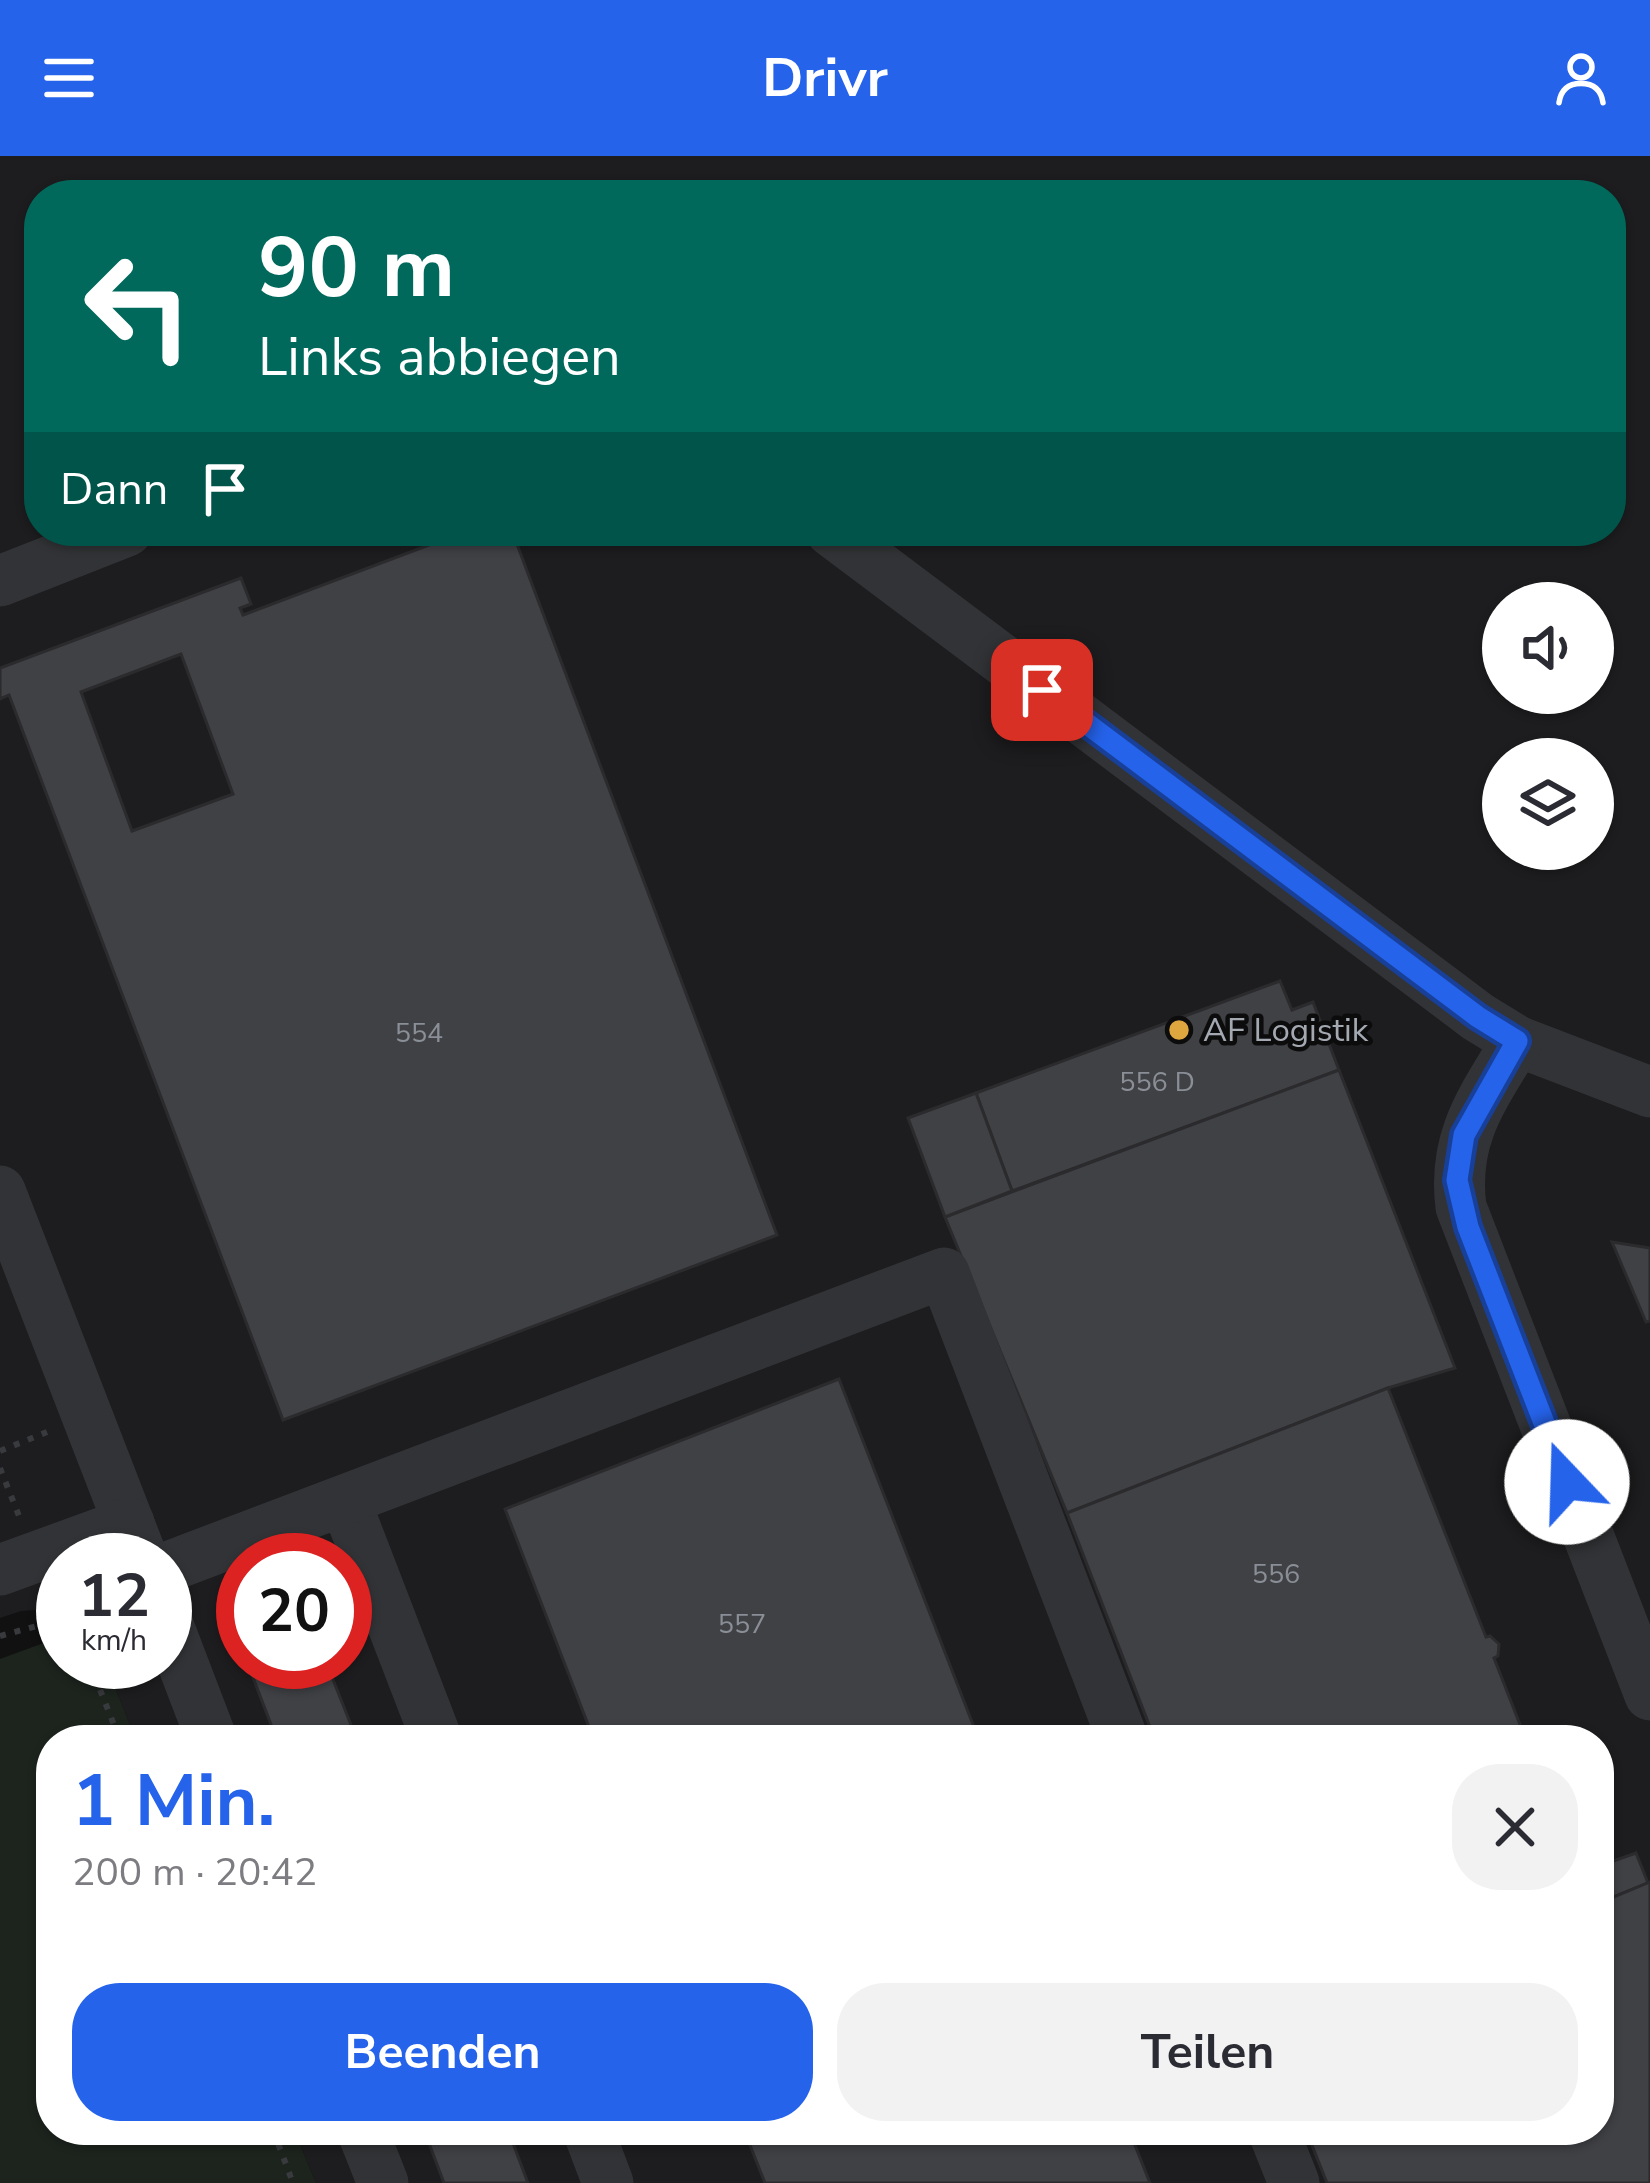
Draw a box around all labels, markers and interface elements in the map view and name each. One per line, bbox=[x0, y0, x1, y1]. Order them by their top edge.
text: Drivr bbox=[762, 41, 888, 115]
icon: menu bbox=[36, 45, 102, 111]
icon: person bbox=[1548, 45, 1614, 111]
text: 90 m bbox=[258, 211, 455, 326]
icon: left bbox=[60, 228, 216, 384]
text: Links abbiegen bbox=[258, 320, 621, 394]
icon: arrive bbox=[192, 456, 258, 522]
text: Dann bbox=[60, 459, 168, 520]
map controls bbox=[1482, 582, 1614, 870]
button: sound bbox=[1482, 582, 1614, 714]
pin bbox=[991, 639, 1093, 741]
icon: arrive bbox=[1009, 657, 1075, 723]
button: layers bbox=[1482, 738, 1614, 870]
place label: AF Logistik bbox=[1203, 1008, 1369, 1053]
house number: 554 bbox=[395, 1015, 443, 1052]
marker: AF Logistik bbox=[1166, 1017, 1192, 1043]
house number: 556 D bbox=[1119, 1064, 1195, 1101]
position arrow bbox=[1504, 1419, 1630, 1545]
speed limit sign: 20 bbox=[216, 1533, 372, 1689]
text: 12 bbox=[78, 1555, 150, 1637]
house number: 556 bbox=[1252, 1556, 1300, 1593]
house number: 557 bbox=[718, 1606, 766, 1643]
text: km/h bbox=[81, 1620, 147, 1661]
text: 1 Min. bbox=[72, 1752, 275, 1850]
button: close bbox=[1452, 1764, 1578, 1890]
text: 200 m · 20:42 bbox=[72, 1846, 317, 1899]
button: Beenden bbox=[72, 1983, 813, 2121]
button: Teilen bbox=[837, 1983, 1578, 2121]

